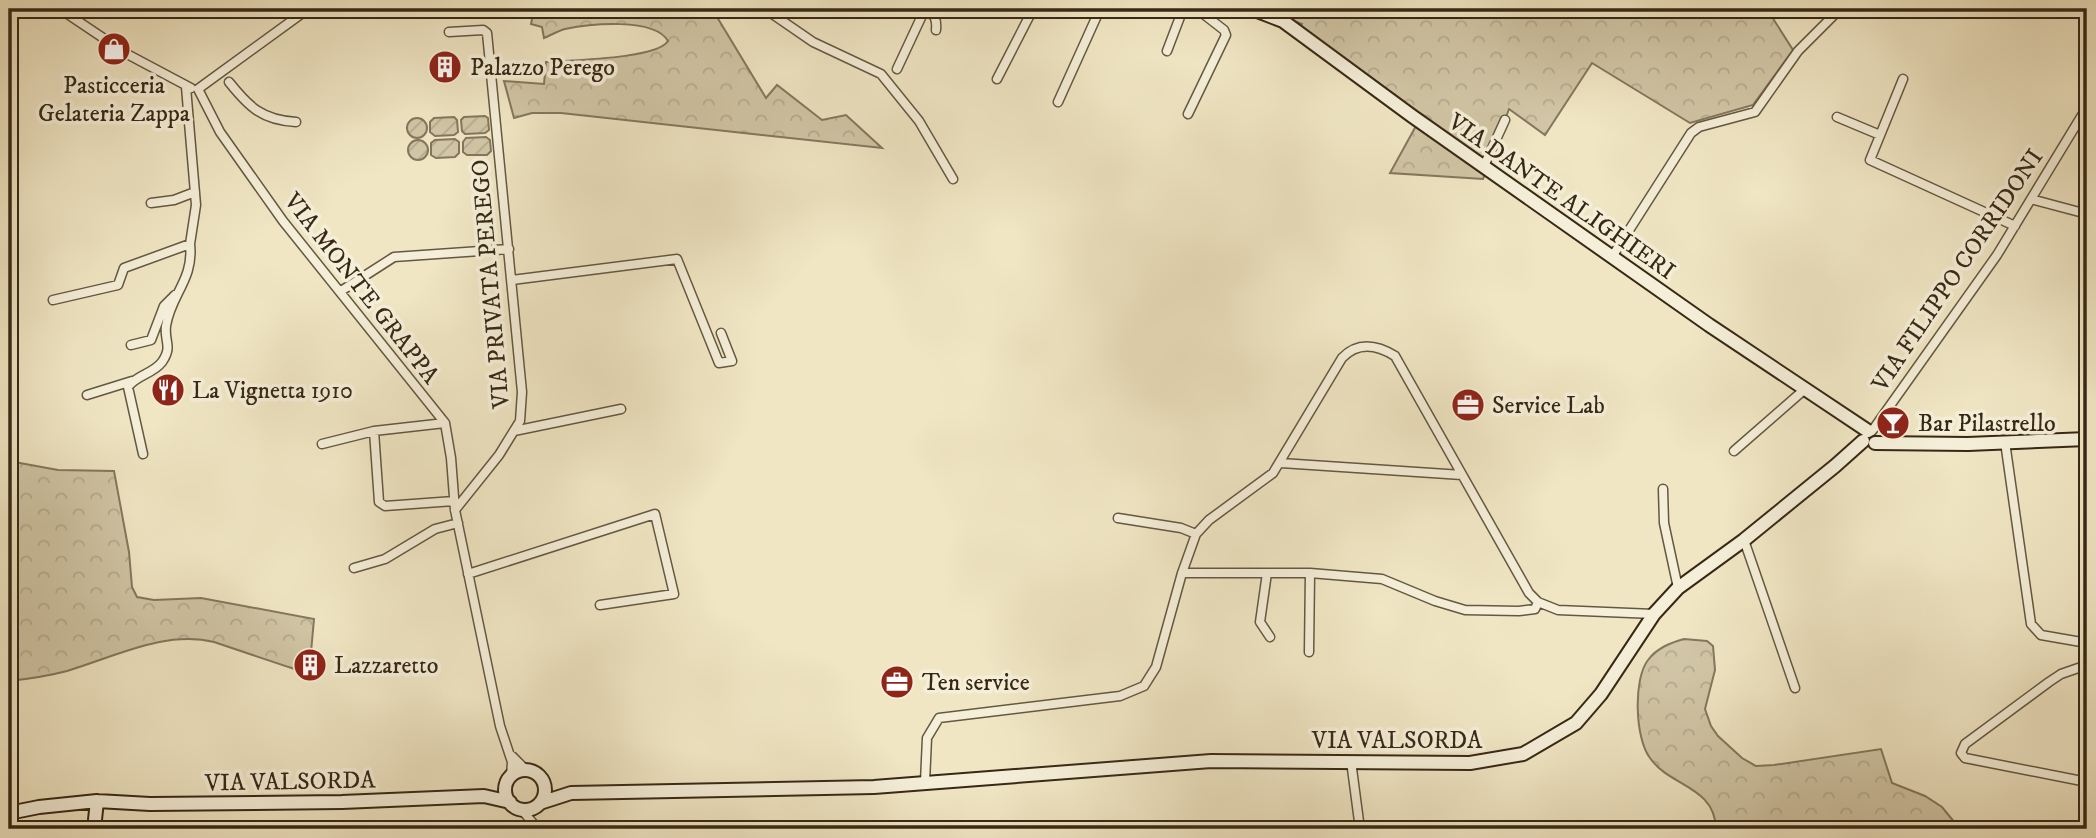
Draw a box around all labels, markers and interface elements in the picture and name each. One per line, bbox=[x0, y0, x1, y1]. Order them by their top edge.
shop icon: Pasticceria Gelateria Zappa bbox=[95, 30, 133, 68]
building icon: Palazzo Perego bbox=[426, 48, 464, 86]
place label: Palazzo Perego bbox=[470, 53, 615, 83]
place label: Pasticceria Gelateria Zappa bbox=[38, 71, 191, 129]
street label: VIA DANTE ALIGHIERI bbox=[1441, 106, 1681, 287]
street label: VIA FILIPPO CORRIDONI bbox=[1865, 144, 2050, 398]
street label: VIA PRIVATA PEREGO bbox=[465, 158, 517, 411]
street label: VIA MONTE GRAPPA bbox=[277, 186, 446, 391]
restaurant icon: La Vignetta 1910 bbox=[149, 371, 187, 409]
place label: La Vignetta 1910 bbox=[192, 376, 353, 406]
office icon: Service Lab bbox=[1449, 386, 1487, 424]
place label: Service Lab bbox=[1492, 391, 1605, 421]
bar icon: Bar Pilastrello bbox=[1874, 404, 1912, 442]
place label: Bar Pilastrello bbox=[1918, 409, 2056, 439]
building icon: Lazzaretto bbox=[291, 646, 329, 684]
place label: Lazzaretto bbox=[334, 651, 438, 681]
office icon: Ten service bbox=[878, 663, 916, 701]
place label: Ten service bbox=[922, 668, 1030, 698]
street label: VIA VALSORDA bbox=[1311, 726, 1483, 756]
street label: VIA VALSORDA bbox=[203, 766, 376, 799]

